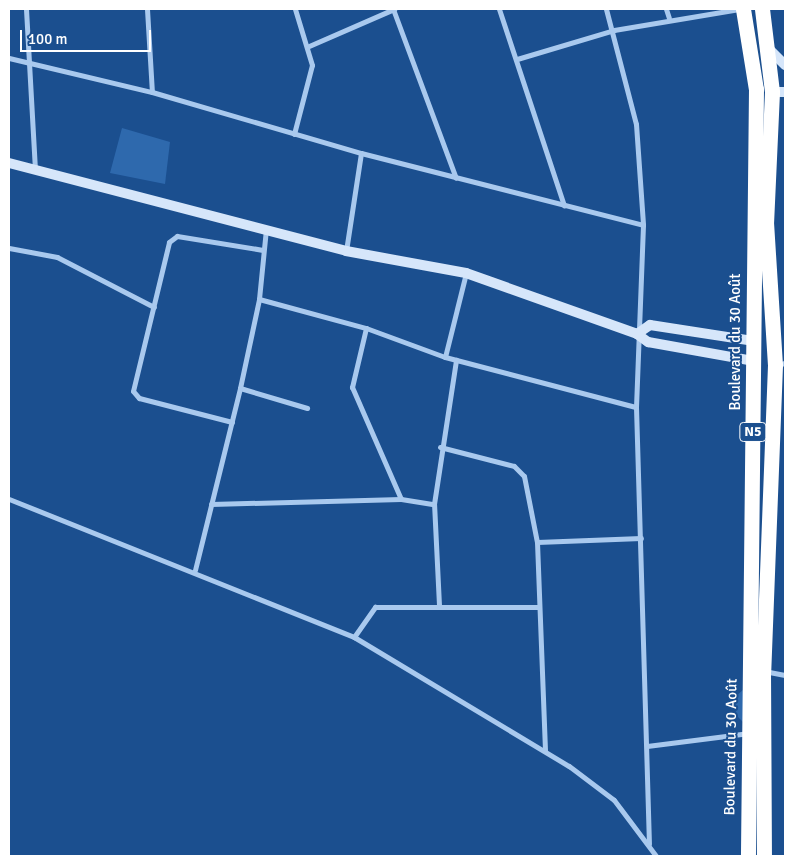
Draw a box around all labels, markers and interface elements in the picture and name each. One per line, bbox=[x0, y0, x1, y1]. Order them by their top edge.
scale bar bbox=[22, 20, 154, 52]
text: 100 m bbox=[28, 30, 68, 48]
street label: Boulevard du 30 Août bbox=[727, 274, 745, 410]
road number: N5 bbox=[739, 421, 767, 444]
street label: Boulevard du 30 Août bbox=[721, 678, 741, 816]

